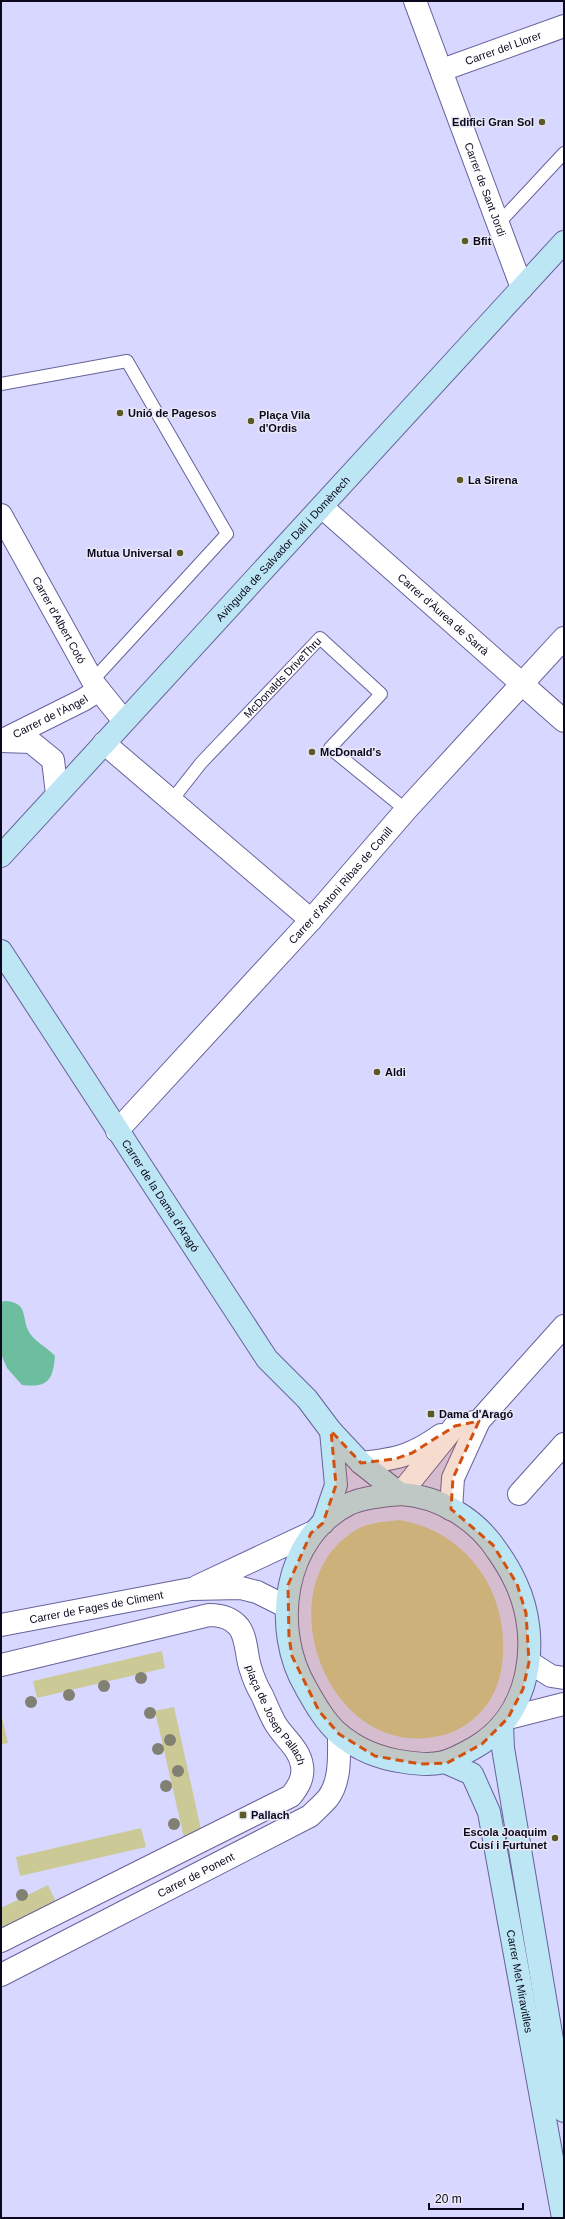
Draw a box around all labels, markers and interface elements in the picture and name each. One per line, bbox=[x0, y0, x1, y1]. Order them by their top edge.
street label: Carrer del Llorer bbox=[463, 29, 543, 67]
place label: Edifici Gran Sol bbox=[452, 116, 534, 128]
marker: Edifici Gran Sol bbox=[537, 117, 547, 127]
street label: Carrer de Sant Jordi bbox=[462, 141, 508, 238]
place label: Bfit bbox=[473, 235, 492, 247]
marker: Bfit bbox=[460, 236, 470, 246]
place label: Unió de Pagesos bbox=[128, 407, 217, 419]
marker: Unió de Pagesos bbox=[115, 408, 125, 418]
place label: Plaça Vila d'Ordis bbox=[259, 409, 311, 434]
marker: Plaça Vila d'Ordis bbox=[246, 416, 256, 426]
street label: Avinguda de Salvador Dalí i Domènech bbox=[214, 474, 352, 623]
place label: La Sirena bbox=[468, 474, 518, 486]
marker: La Sirena bbox=[455, 475, 465, 485]
place label: Mutua Universal bbox=[87, 547, 172, 559]
marker: Mutua Universal bbox=[175, 548, 185, 558]
street label: Carrer d'Àurea de Sarrà bbox=[395, 571, 492, 658]
street label: Carrer d'Albert Cotó bbox=[30, 574, 88, 666]
street label: McDonalds DriveThru bbox=[241, 635, 323, 720]
street label: Carrer de l'Àngel bbox=[11, 693, 90, 740]
place label: McDonald's bbox=[320, 746, 381, 758]
marker: McDonald's bbox=[307, 747, 317, 757]
street label: Carrer d'Antoni Ribas de Conill bbox=[286, 825, 395, 946]
place label: Aldi bbox=[385, 1066, 406, 1078]
marker: Aldi bbox=[372, 1067, 382, 1077]
street label: Carrer de la Dama d'Aragó bbox=[120, 1137, 201, 1254]
place label: Dama d'Aragó bbox=[439, 1408, 513, 1420]
marker: Dama d'Aragó bbox=[426, 1409, 436, 1419]
street label: Carrer de Fages de Climent bbox=[28, 1588, 164, 1625]
street label: plaça de Josep Pallach bbox=[244, 1664, 308, 1766]
place label: Pallach bbox=[251, 1809, 290, 1821]
marker: Pallach bbox=[238, 1810, 248, 1820]
place label: Escola Joaquim Cusí i Furtunet bbox=[463, 1826, 547, 1851]
marker: Escola Joaquim Cusí i Furtunet bbox=[550, 1833, 560, 1843]
street label: Carrer de Ponent bbox=[155, 1850, 236, 1899]
street label: Carrer Met Miravitlles bbox=[505, 1929, 535, 2034]
scale bar bbox=[429, 2185, 523, 2211]
text: 20 m bbox=[435, 2192, 462, 2206]

